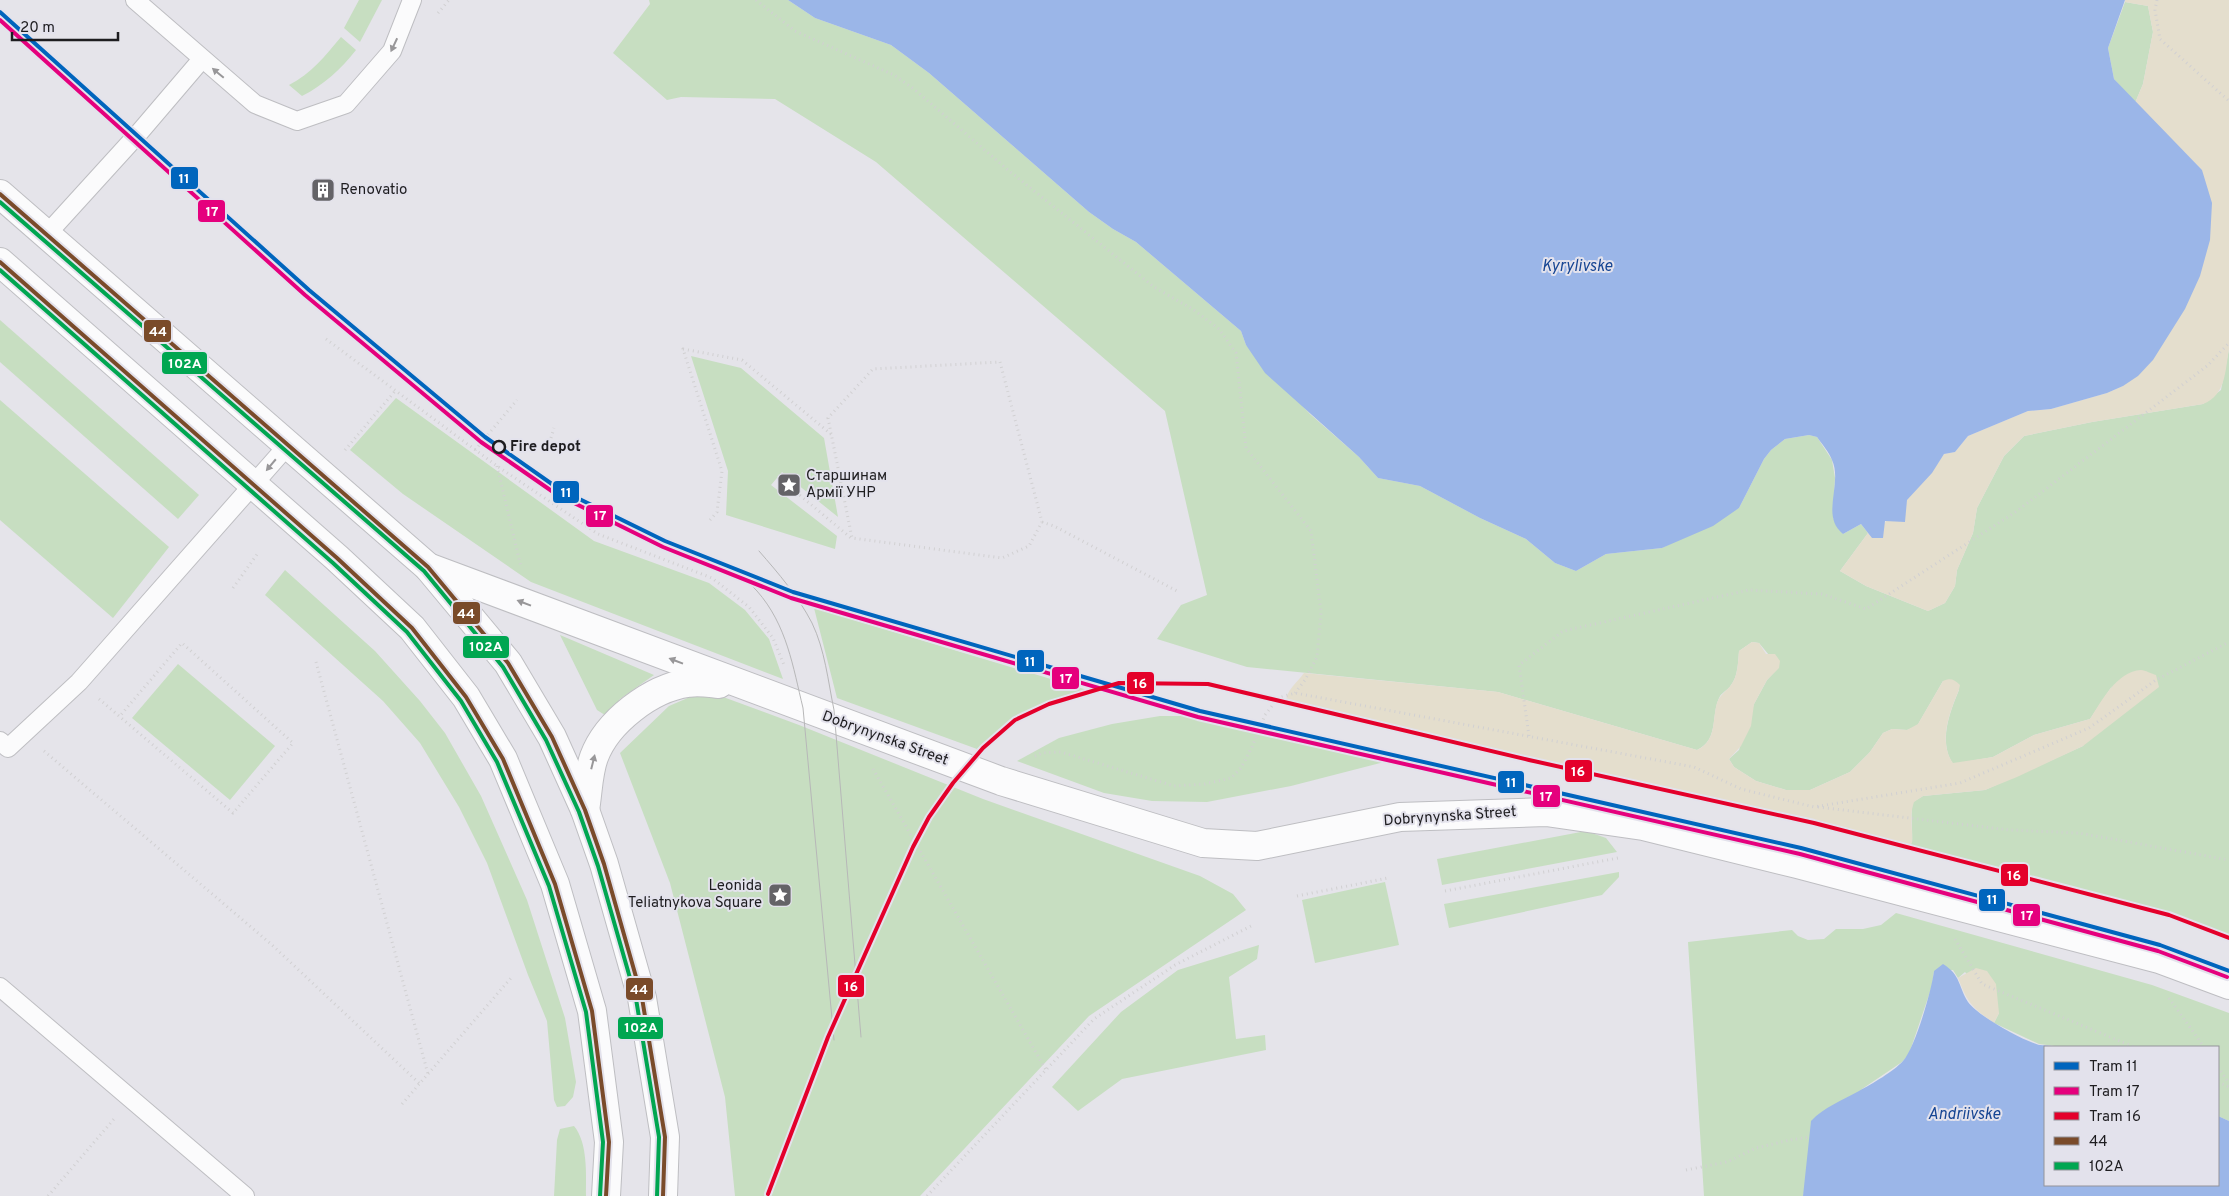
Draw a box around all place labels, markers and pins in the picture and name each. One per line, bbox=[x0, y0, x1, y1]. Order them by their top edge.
building icon: Renovatio bbox=[310, 177, 336, 203]
place label: Renovatio bbox=[340, 181, 407, 200]
place label: Fire depot bbox=[510, 438, 581, 457]
marker: Fire depot bbox=[492, 440, 506, 454]
place label: Старшинам Армії УНР bbox=[806, 467, 887, 503]
place icon: Старшинам Армії УНР bbox=[776, 472, 802, 498]
place label: Leonida Teliatnykova Square bbox=[628, 877, 762, 913]
place icon: Leonida Teliatnykova Square bbox=[767, 882, 793, 908]

